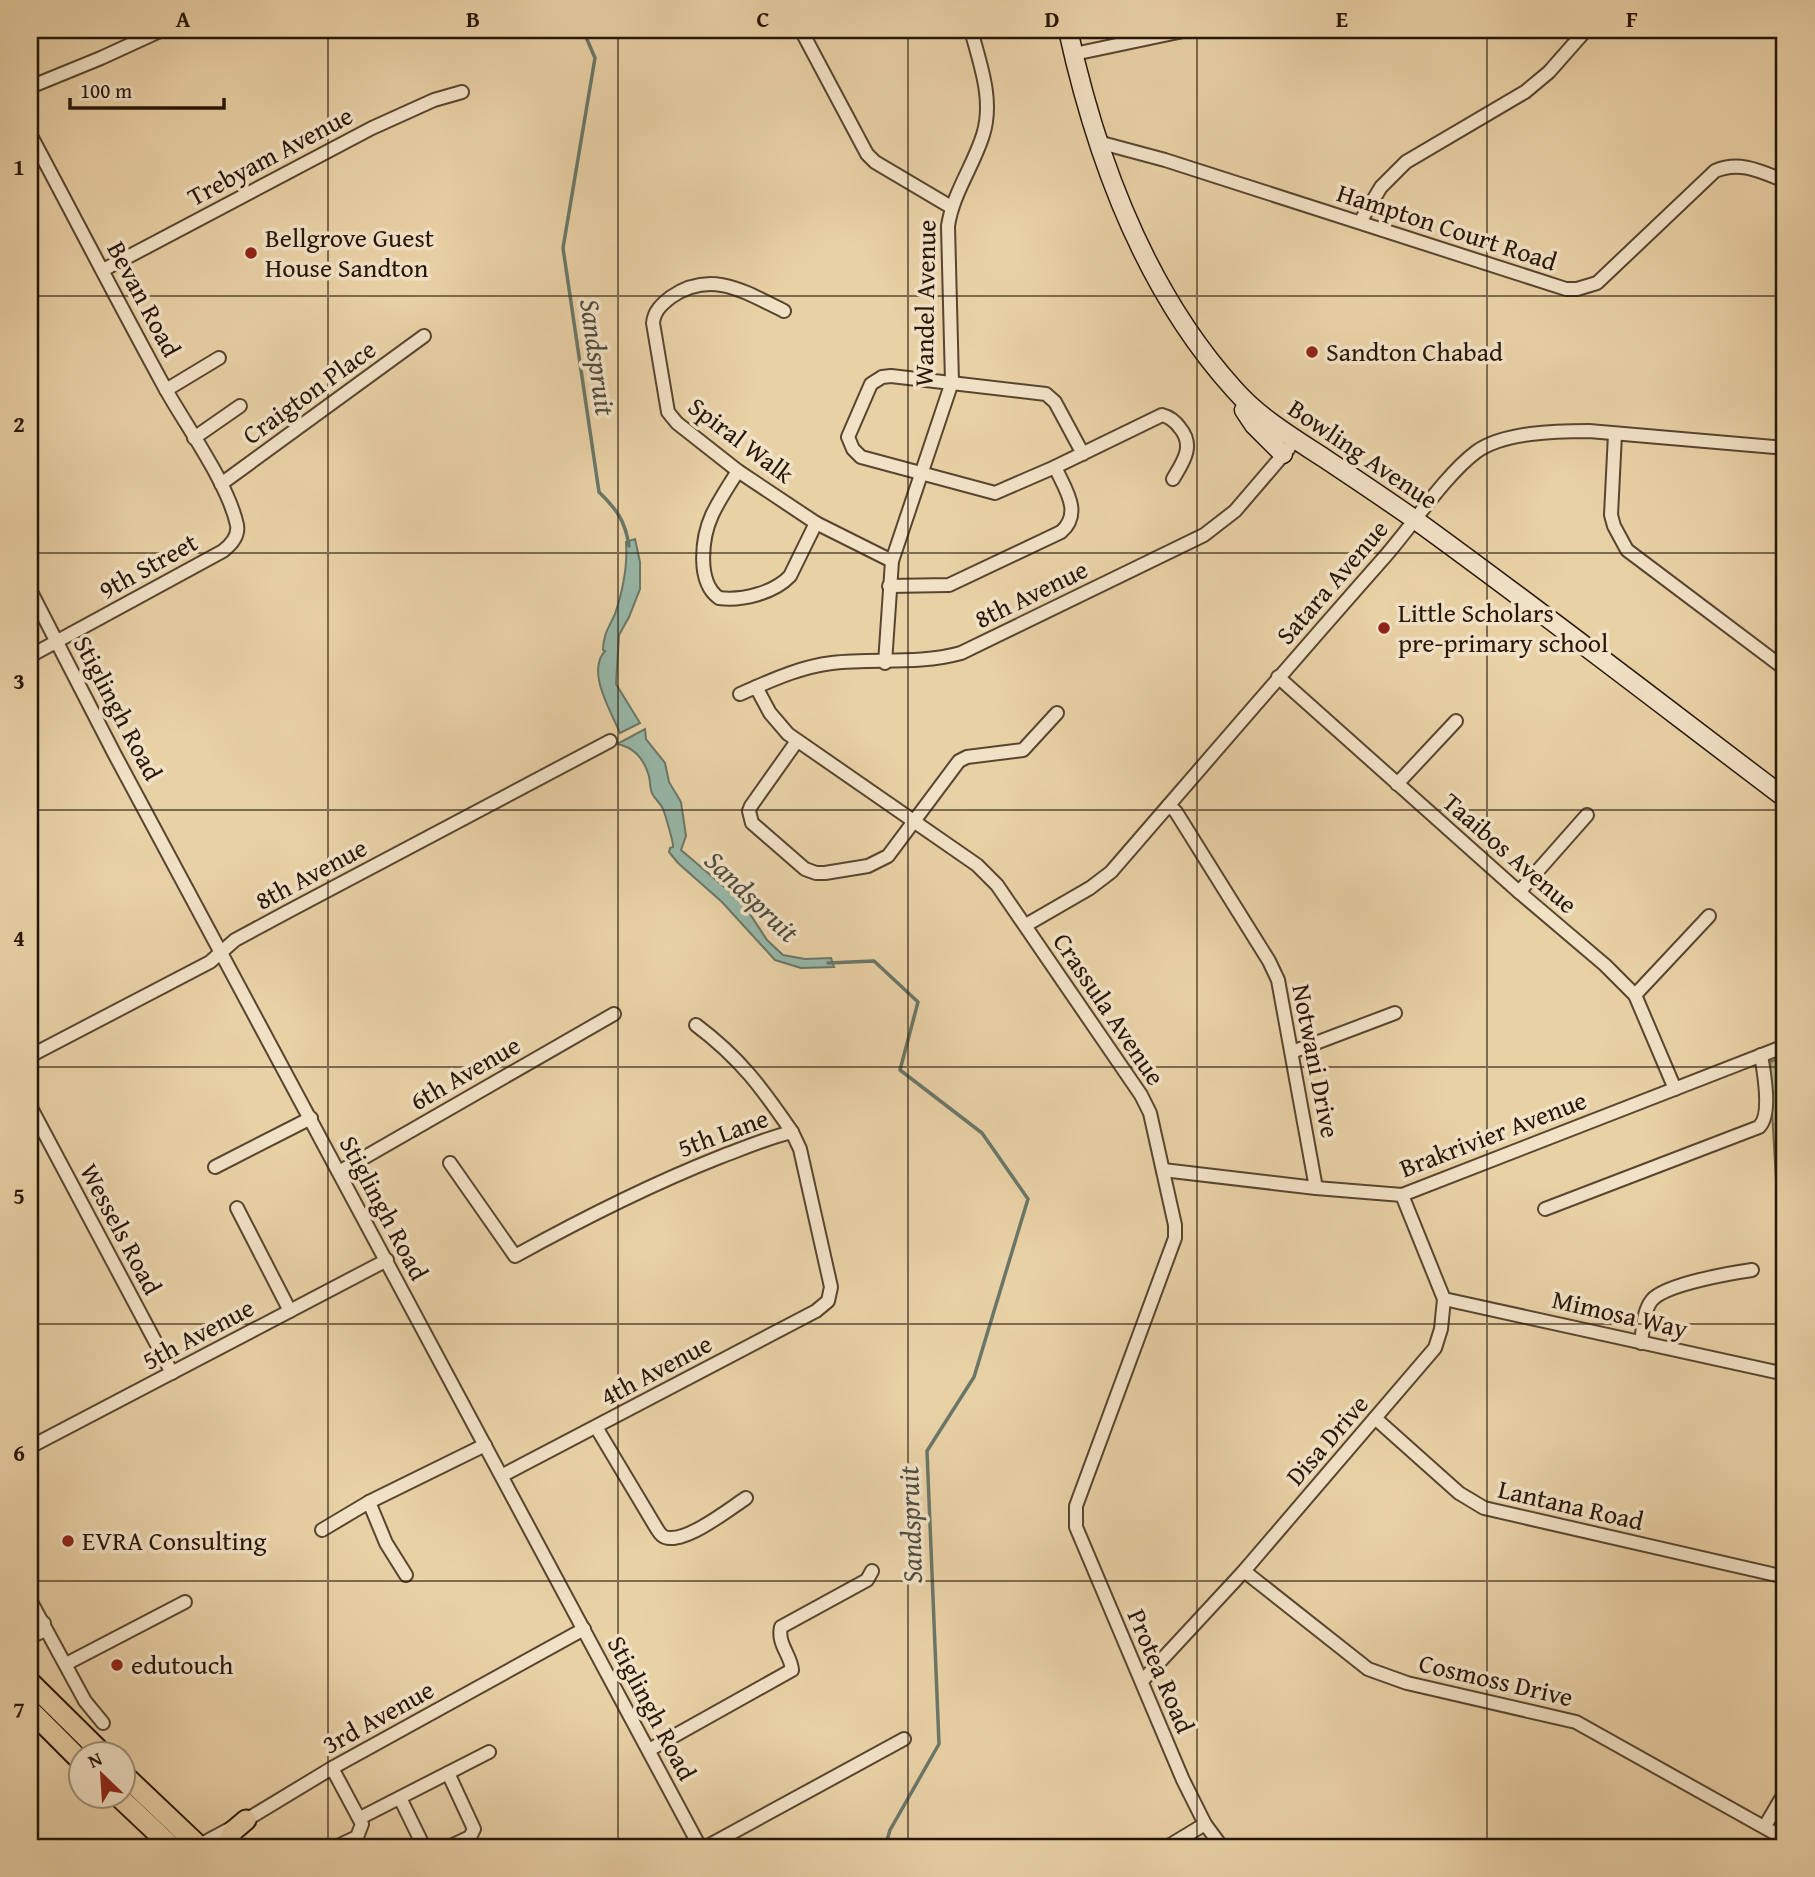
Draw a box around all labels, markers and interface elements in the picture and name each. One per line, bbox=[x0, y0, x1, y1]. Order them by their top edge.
text: A bbox=[176, 2, 191, 35]
text: B bbox=[466, 2, 480, 35]
text: C bbox=[756, 2, 770, 35]
text: D bbox=[1045, 2, 1060, 35]
text: E bbox=[1336, 2, 1348, 35]
text: F bbox=[1626, 2, 1638, 35]
scale bar bbox=[70, 66, 224, 110]
text: 100 m bbox=[80, 75, 132, 106]
street label: Trebyam Avenue bbox=[180, 96, 359, 216]
text: 1 bbox=[13, 150, 25, 183]
street label: Hampton Court Road bbox=[1332, 173, 1562, 281]
place label: Bellgrove Guest House Sandton bbox=[265, 218, 434, 287]
street label: Wandel Avenue bbox=[904, 219, 945, 387]
street label: Bevan Road bbox=[98, 234, 191, 364]
marker: Bellgrove Guest House Sandton bbox=[243, 245, 259, 261]
water label: Sandspruit bbox=[570, 296, 627, 419]
street label: Craigton Place bbox=[234, 330, 384, 454]
place label: Sandton Chabad bbox=[1326, 332, 1503, 371]
marker: Sandton Chabad bbox=[1304, 344, 1320, 360]
street label: Spiral Walk bbox=[680, 387, 803, 493]
street label: Bowling Avenue bbox=[1280, 389, 1446, 518]
text: 2 bbox=[13, 407, 25, 440]
street label: Satara Avenue bbox=[1266, 510, 1397, 653]
street label: 9th Street bbox=[91, 522, 204, 609]
street label: 8th Avenue bbox=[967, 549, 1094, 638]
place label: Little Scholars pre-primary school bbox=[1398, 593, 1608, 662]
marker: Little Scholars pre-primary school bbox=[1376, 620, 1392, 636]
street label: Stiglingh Road bbox=[64, 628, 173, 787]
text: 3 bbox=[13, 664, 25, 697]
street label: Taaibos Avenue bbox=[1434, 783, 1587, 922]
street label: 8th Avenue bbox=[248, 828, 374, 919]
water label: Sandspruit bbox=[696, 840, 810, 952]
text: 4 bbox=[13, 921, 25, 954]
street label: Crassula Avenue bbox=[1044, 925, 1175, 1093]
street label: Notwani Drive bbox=[1282, 981, 1350, 1141]
street label: 6th Avenue bbox=[402, 1025, 527, 1120]
street label: Brakrivier Avenue bbox=[1394, 1080, 1592, 1187]
street label: 5th Lane bbox=[672, 1098, 774, 1167]
street label: Stiglingh Road bbox=[330, 1128, 439, 1287]
street label: Wessels Road bbox=[70, 1156, 172, 1302]
text: 5 bbox=[13, 1179, 25, 1212]
street label: Mimosa Way bbox=[1549, 1279, 1692, 1348]
street label: 5th Avenue bbox=[135, 1288, 261, 1379]
street label: 4th Avenue bbox=[593, 1324, 719, 1415]
street label: Disa Drive bbox=[1276, 1385, 1377, 1494]
text: 6 bbox=[13, 1436, 25, 1469]
water label: Sandspruit bbox=[887, 1464, 932, 1584]
street label: Lantana Road bbox=[1495, 1469, 1648, 1540]
place label: EVRA Consulting bbox=[82, 1521, 266, 1560]
marker: EVRA Consulting bbox=[60, 1533, 76, 1549]
street label: Protea Road bbox=[1118, 1603, 1205, 1739]
street label: Stiglingh Road bbox=[598, 1628, 707, 1787]
street label: Cosmoss Drive bbox=[1415, 1643, 1577, 1716]
place label: edutouch bbox=[131, 1645, 234, 1684]
marker: edutouch bbox=[109, 1657, 125, 1673]
street label: 3rd Avenue bbox=[315, 1670, 441, 1763]
text: 7 bbox=[13, 1693, 25, 1726]
north arrow bbox=[66, 1741, 136, 1811]
text: N bbox=[83, 1744, 107, 1775]

